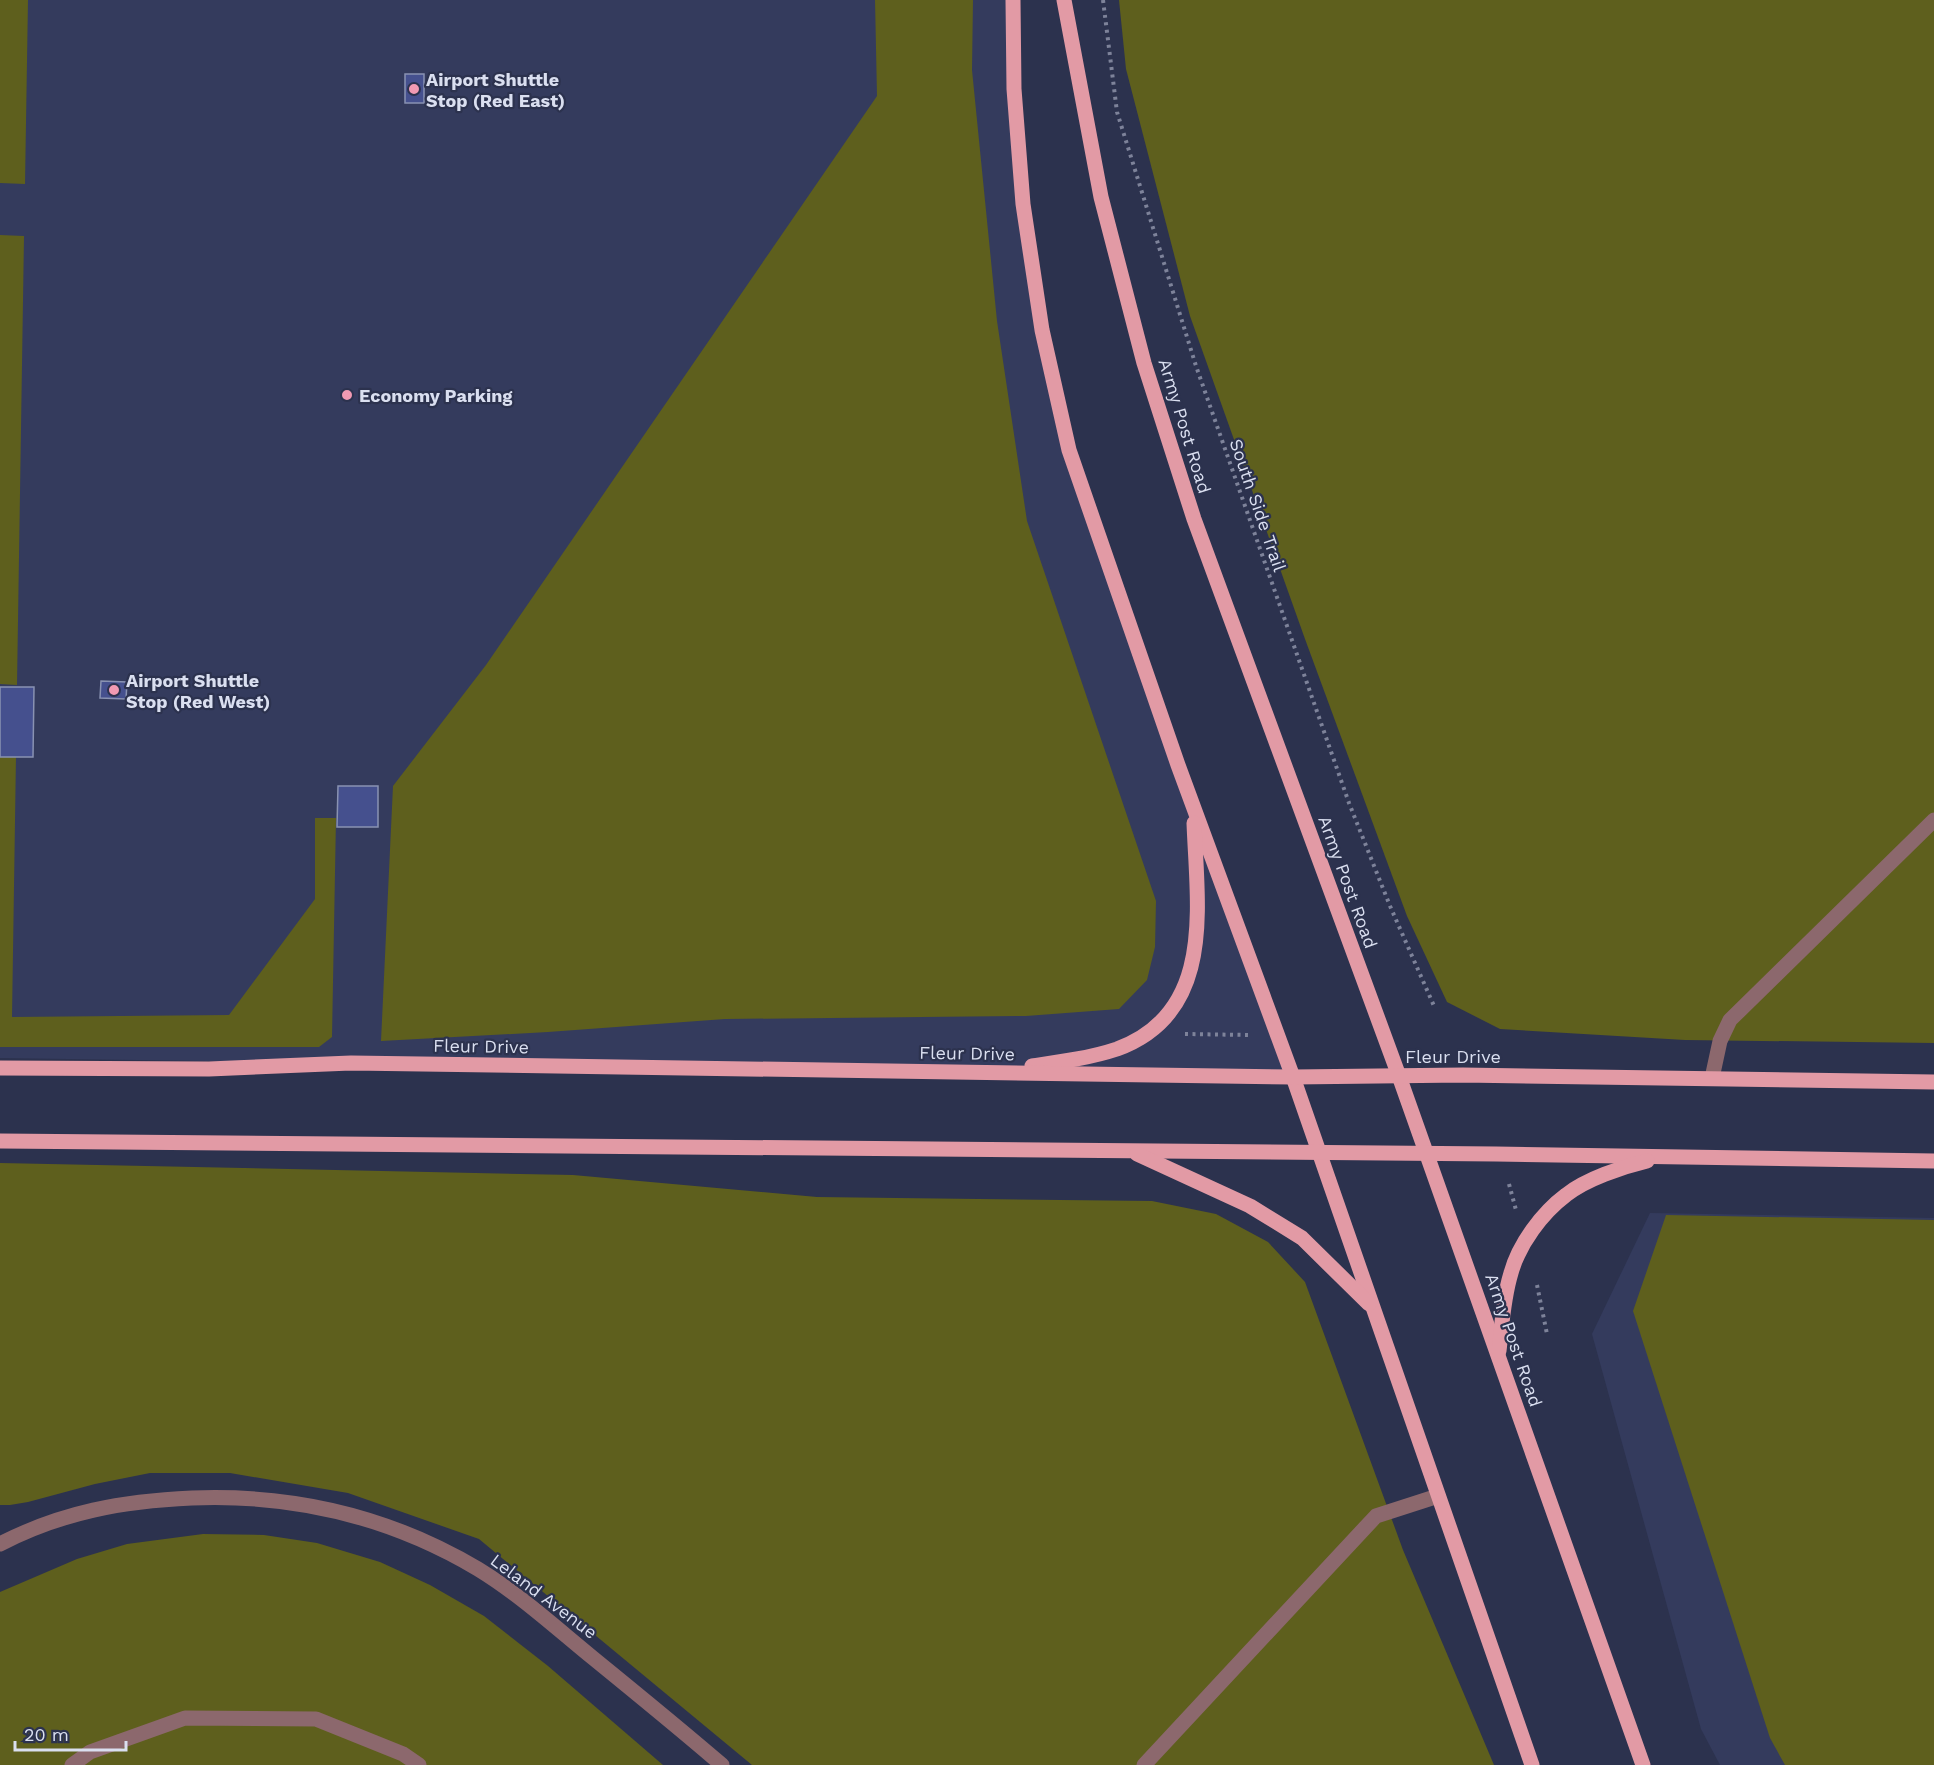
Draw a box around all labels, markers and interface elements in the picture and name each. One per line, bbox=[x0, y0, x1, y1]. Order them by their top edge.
place label: Airport Shuttle Stop (Red East) bbox=[426, 69, 565, 111]
marker: Airport Shuttle Stop (Red East) bbox=[407, 82, 421, 96]
street label: Army Post Road bbox=[1155, 356, 1215, 496]
place label: Economy Parking bbox=[359, 385, 513, 406]
marker: Economy Parking bbox=[340, 388, 354, 402]
street label: South Side Trail bbox=[1225, 436, 1291, 575]
place label: Airport Shuttle Stop (Red West) bbox=[126, 670, 270, 712]
marker: Airport Shuttle Stop (Red West) bbox=[107, 683, 121, 697]
street label: Army Post Road bbox=[1314, 813, 1382, 951]
street label: Fleur Drive bbox=[433, 1035, 529, 1057]
street label: Fleur Drive bbox=[919, 1042, 1015, 1064]
street label: Fleur Drive bbox=[1405, 1046, 1501, 1067]
street label: Army Post Road bbox=[1481, 1270, 1547, 1410]
street label: Leland Avenue bbox=[487, 1549, 601, 1643]
scale bar bbox=[15, 1714, 126, 1752]
text: 20 m bbox=[24, 1724, 69, 1745]

